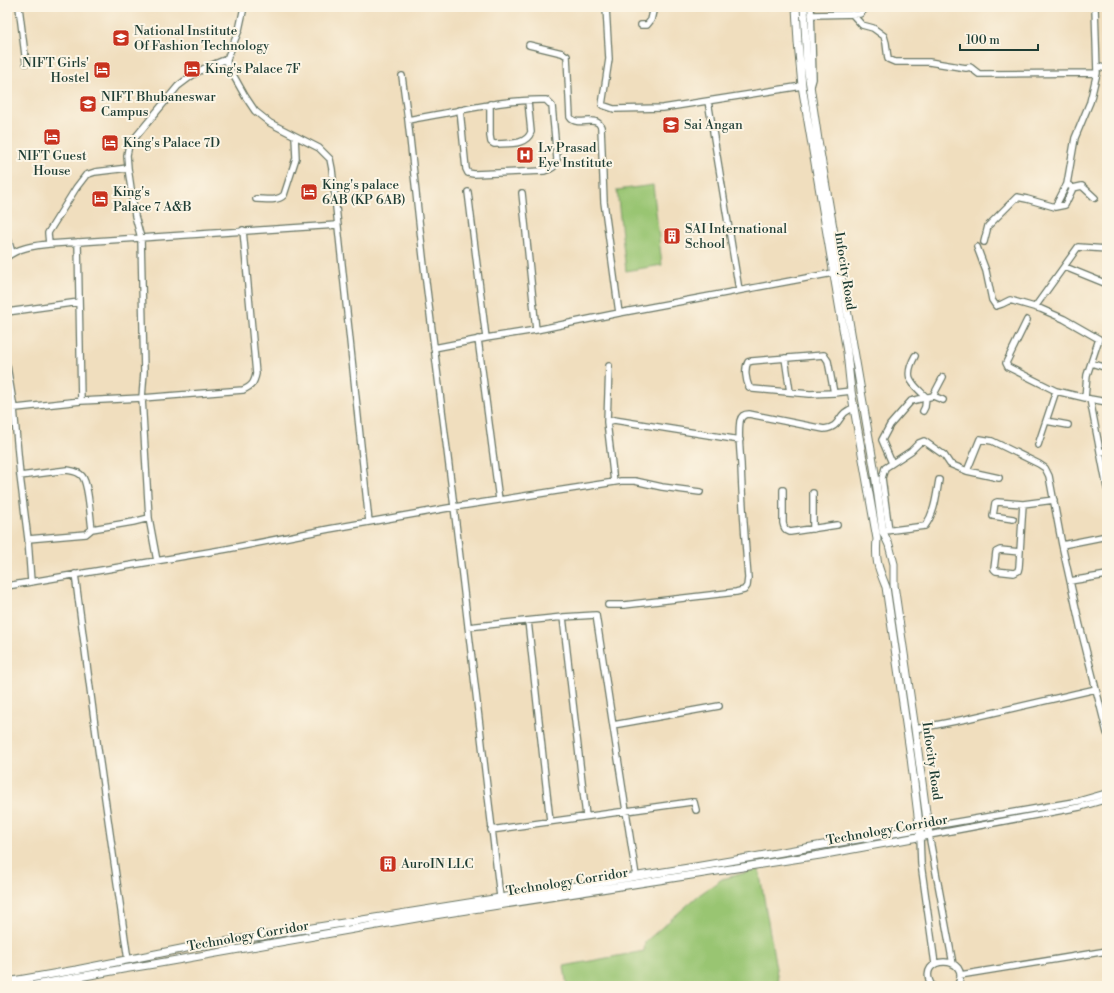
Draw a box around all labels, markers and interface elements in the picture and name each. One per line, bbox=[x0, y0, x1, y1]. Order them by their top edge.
place label: National Institute Of Fashion Technology bbox=[134, 23, 270, 54]
scale bar bbox=[960, 26, 1038, 52]
school or university icon: National Institute Of Fashion Technology bbox=[111, 28, 131, 48]
text: 100 m bbox=[966, 33, 1000, 48]
place label: NIFT Girls' Hostel bbox=[22, 55, 89, 86]
hotel icon: King's Palace 7F bbox=[182, 59, 202, 79]
hotel icon: NIFT Girls' Hostel bbox=[92, 60, 112, 80]
place label: King's Palace 7F bbox=[205, 61, 301, 77]
place label: NIFT Bhubaneswar Campus bbox=[101, 89, 216, 120]
school or university icon: NIFT Bhubaneswar Campus bbox=[78, 94, 98, 114]
school or university icon: Sai Angan bbox=[661, 115, 681, 135]
place label: Sai Angan bbox=[684, 117, 743, 133]
hotel icon: NIFT Guest House bbox=[42, 127, 62, 147]
hotel icon: King's Palace 7D bbox=[100, 133, 120, 153]
place label: King's Palace 7D bbox=[123, 135, 220, 151]
place label: Lv Prasad Eye Institute bbox=[538, 140, 613, 171]
hospital icon: Lv Prasad Eye Institute bbox=[515, 145, 535, 165]
place label: NIFT Guest House bbox=[17, 148, 87, 179]
place label: King's palace 6AB (KP 6AB) bbox=[322, 177, 406, 208]
hotel icon: King's palace 6AB (KP 6AB) bbox=[299, 182, 319, 202]
place label: King's Palace 7 A&B bbox=[113, 184, 192, 215]
hotel icon: King's Palace 7 A&B bbox=[90, 189, 110, 209]
place label: SAI International School bbox=[685, 221, 787, 252]
building icon: SAI International School bbox=[662, 226, 682, 246]
street label: Infocity Road bbox=[831, 231, 859, 312]
street label: Infocity Road bbox=[919, 721, 945, 802]
street label: Technology Corridor bbox=[825, 811, 949, 849]
building icon: AuroIN LLC bbox=[378, 854, 398, 874]
place label: AuroIN LLC bbox=[400, 856, 473, 872]
street label: Technology Corridor bbox=[505, 864, 629, 900]
street label: Technology Corridor bbox=[186, 917, 310, 955]

